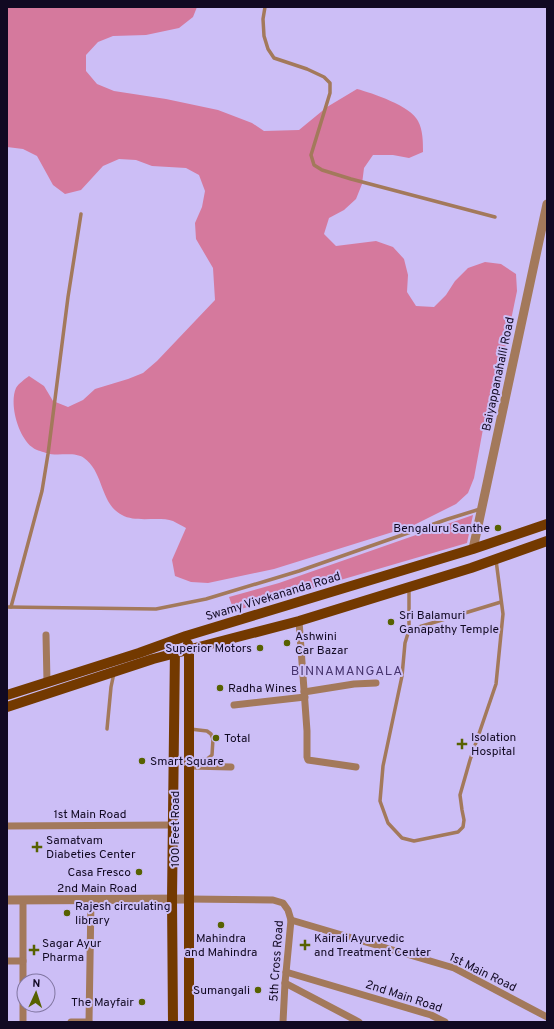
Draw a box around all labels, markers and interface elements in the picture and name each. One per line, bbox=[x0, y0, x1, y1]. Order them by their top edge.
street label: Baiyappanahalli Road bbox=[479, 316, 519, 433]
place label: Bengaluru Santhe bbox=[393, 521, 490, 537]
marker: Bengaluru Santhe bbox=[493, 523, 503, 533]
street label: Swamy Vivekananda Road bbox=[204, 569, 343, 625]
place label: Sri Balamuri Ganapathy Temple bbox=[399, 608, 499, 638]
marker: Sri Balamuri Ganapathy Temple bbox=[386, 617, 396, 627]
place label: Ashwini Car Bazar bbox=[295, 629, 349, 659]
marker: Ashwini Car Bazar bbox=[282, 638, 292, 648]
place label: Superior Motors bbox=[165, 641, 252, 657]
marker: Superior Motors bbox=[255, 643, 265, 653]
district label: BINNAMANGALA bbox=[291, 664, 403, 680]
place label: Radha Wines bbox=[228, 681, 297, 697]
marker: Radha Wines bbox=[215, 683, 225, 693]
place label: Isolation Hospital bbox=[471, 730, 516, 760]
place label: Total bbox=[224, 731, 250, 747]
marker: Total bbox=[211, 733, 221, 743]
marker: Isolation Hospital bbox=[456, 738, 468, 750]
place label: Smart Square bbox=[150, 754, 224, 770]
marker: Smart Square bbox=[137, 756, 147, 766]
street label: 100 Feet Road bbox=[168, 791, 184, 867]
street label: 1st Main Road bbox=[53, 807, 127, 823]
place label: Samatvam Diabeties Center bbox=[46, 833, 136, 863]
marker: Samatvam Diabeties Center bbox=[31, 841, 43, 853]
place label: Casa Fresco bbox=[67, 865, 131, 881]
marker: Casa Fresco bbox=[134, 867, 144, 877]
street label: 2nd Main Road bbox=[57, 881, 137, 897]
place label: Rajesh circulating library bbox=[75, 899, 171, 929]
marker: Rajesh circulating library bbox=[62, 908, 72, 918]
marker: Mahindra and Mahindra bbox=[216, 920, 226, 930]
street label: 5th Cross Road bbox=[266, 920, 288, 1002]
place label: Mahindra and Mahindra bbox=[185, 931, 257, 961]
place label: Kairali Ayurvedic and Treatment Center bbox=[314, 931, 431, 961]
place label: Sagar Ayur Pharma bbox=[42, 936, 102, 966]
marker: Kairali Ayurvedic and Treatment Center bbox=[299, 939, 311, 951]
marker: Sagar Ayur Pharma bbox=[29, 945, 39, 955]
street label: 1st Main Road bbox=[446, 950, 519, 996]
north arrow bbox=[16, 973, 56, 1013]
text: N bbox=[32, 977, 41, 991]
street label: 2nd Main Road bbox=[363, 977, 444, 1017]
place label: Sumangali bbox=[193, 983, 250, 999]
marker: Sumangali bbox=[253, 985, 263, 995]
place label: The Mayfair bbox=[71, 995, 134, 1011]
marker: The Mayfair bbox=[137, 997, 147, 1007]

